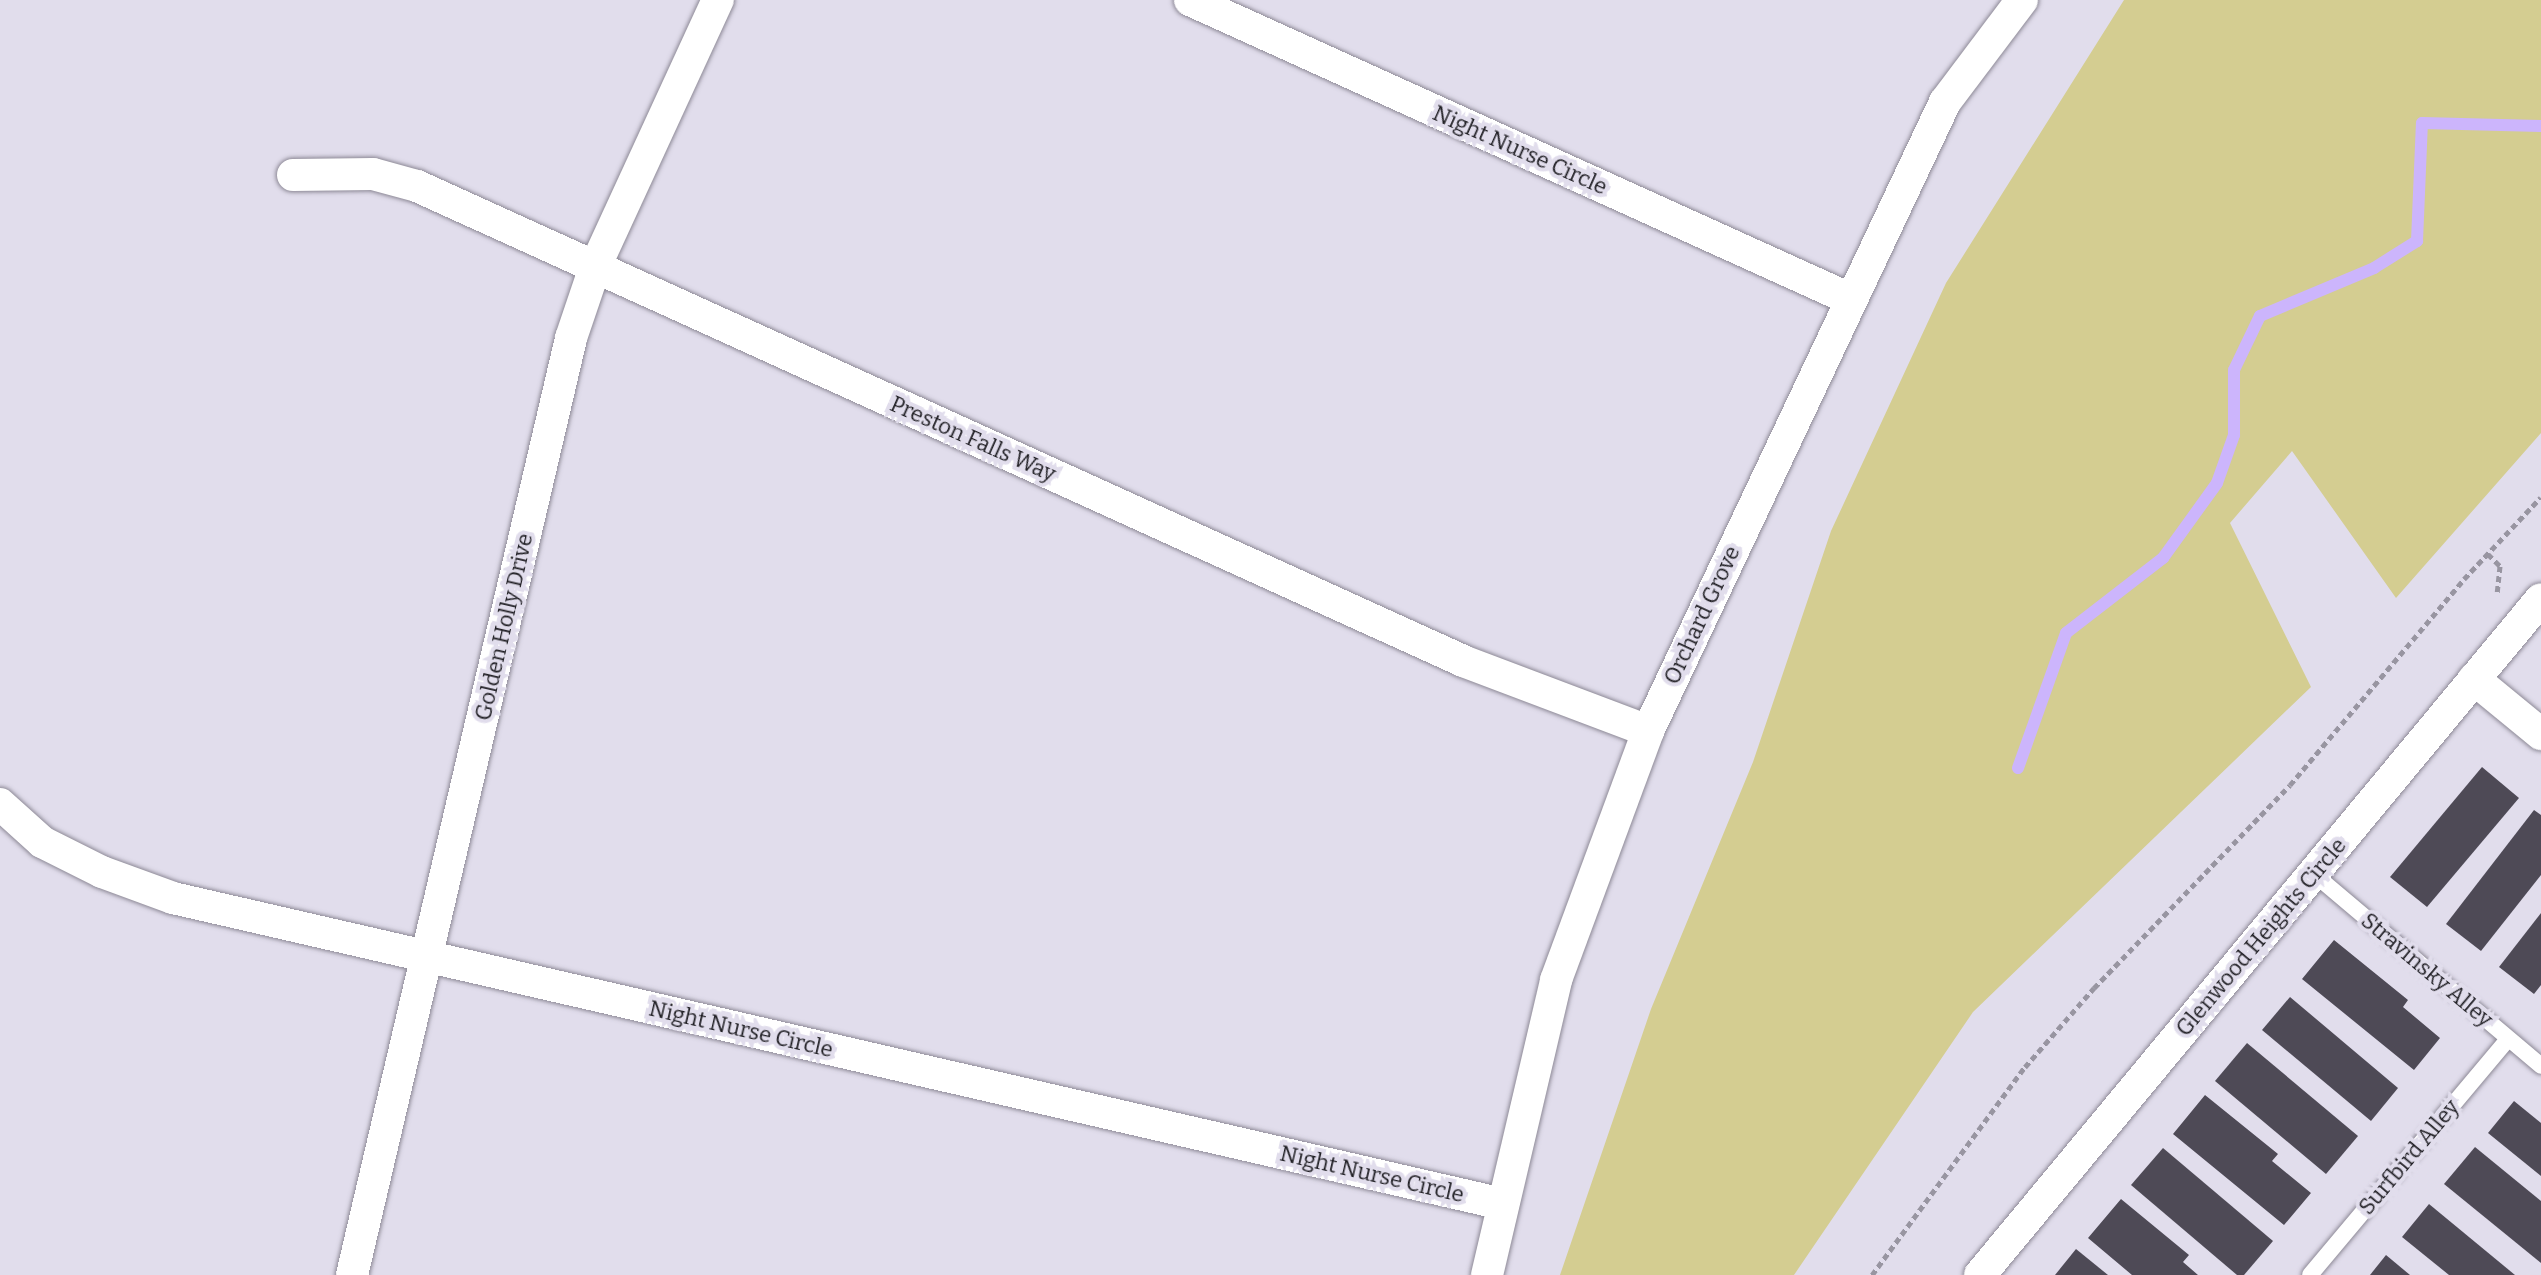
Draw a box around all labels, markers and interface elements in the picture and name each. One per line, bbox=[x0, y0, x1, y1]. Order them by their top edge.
street label: Night Nurse Circle bbox=[1429, 100, 1611, 200]
street label: Preston Falls Way bbox=[886, 391, 1060, 487]
street label: Golden Holly Drive bbox=[470, 531, 538, 723]
street label: Orchard Grove bbox=[1658, 542, 1746, 688]
street label: Glenwood Heights Circle bbox=[2170, 833, 2352, 1041]
street label: Stravinsky Alley bbox=[2356, 907, 2498, 1033]
street label: Night Nurse Circle bbox=[646, 995, 836, 1063]
street label: Surfbird Alley bbox=[2353, 1094, 2465, 1220]
street label: Night Nurse Circle bbox=[1277, 1140, 1467, 1208]

